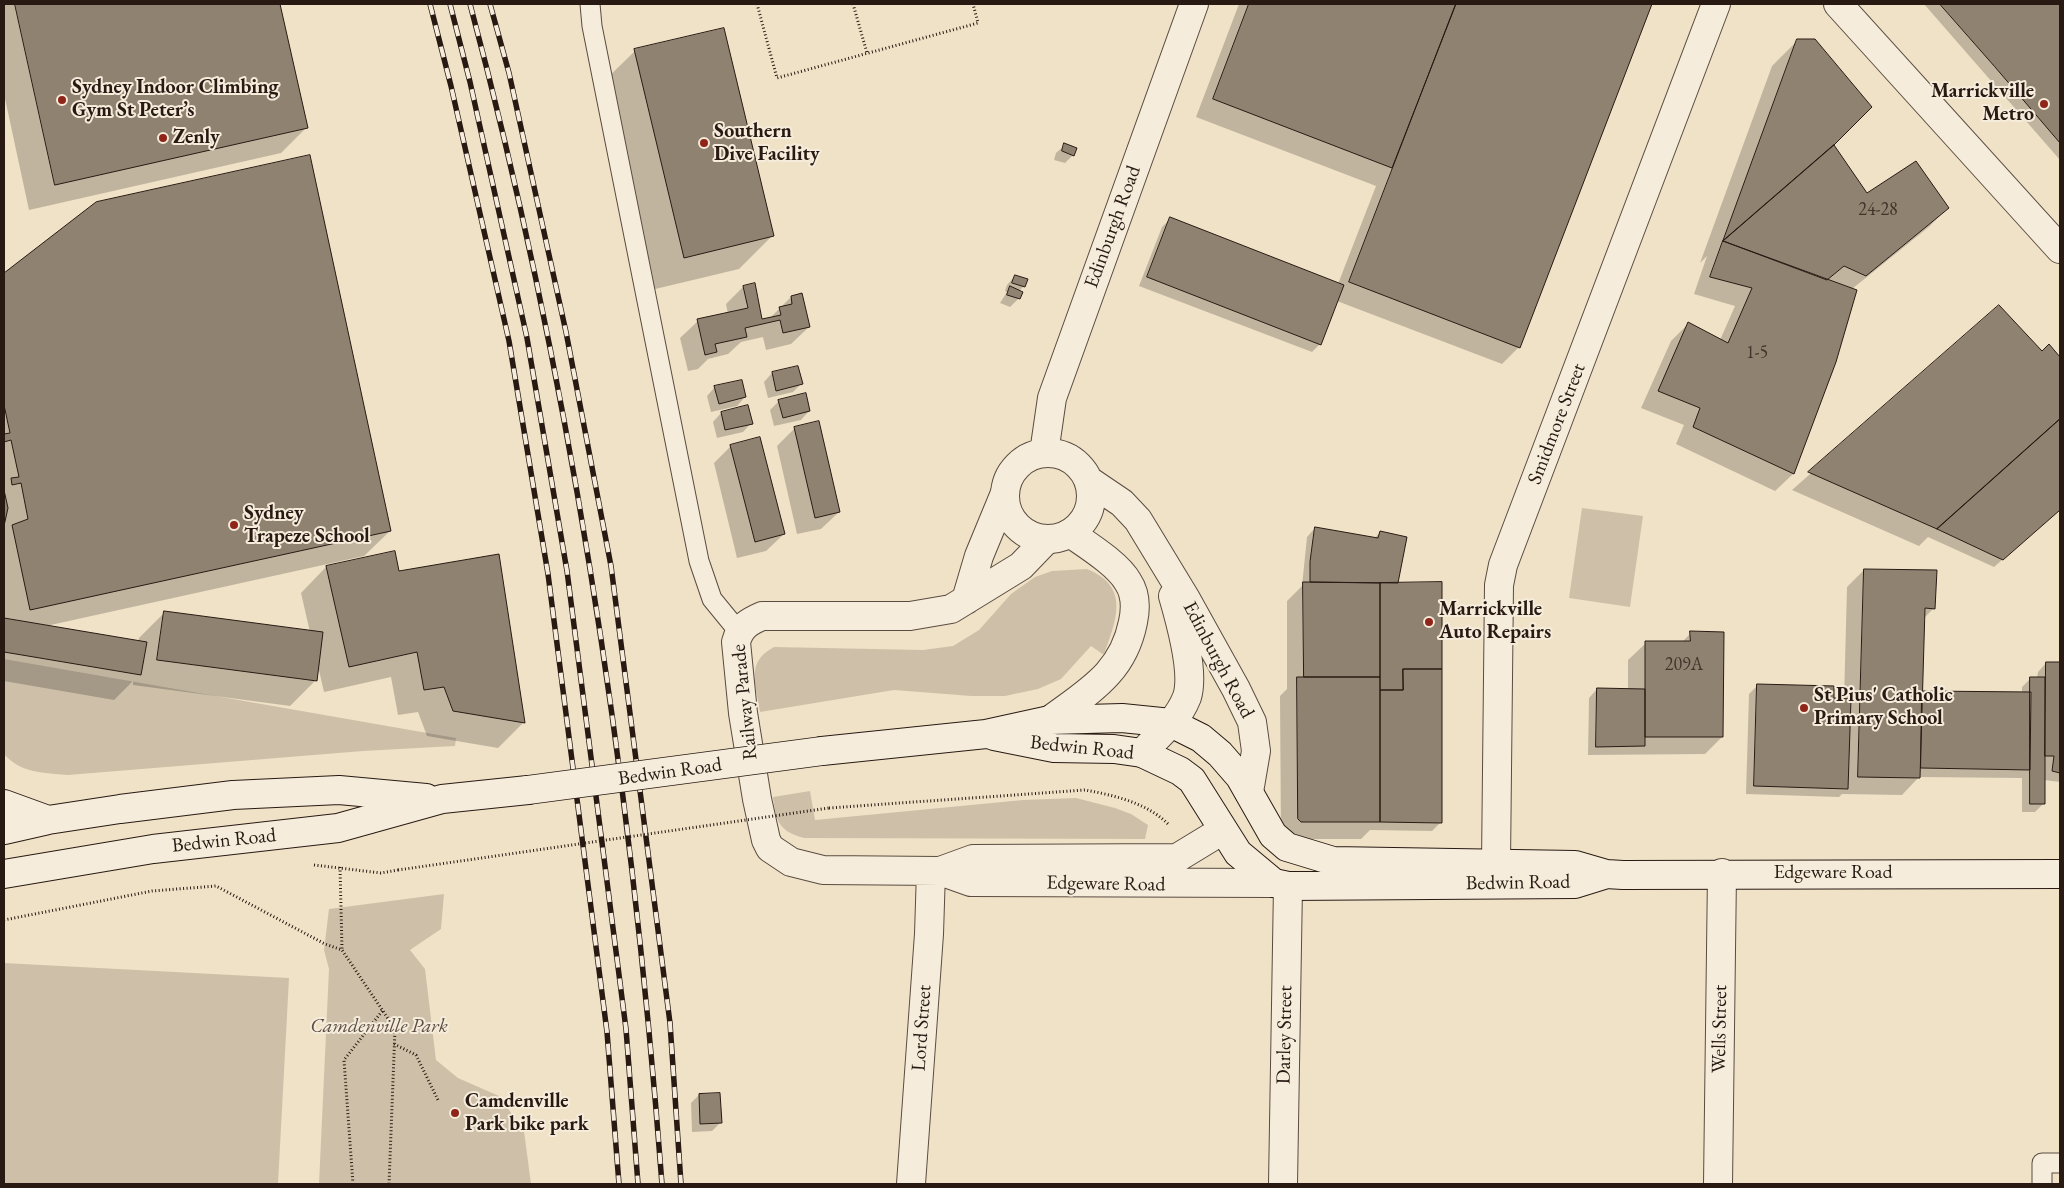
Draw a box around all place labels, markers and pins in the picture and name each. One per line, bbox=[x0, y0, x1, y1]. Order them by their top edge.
place label: Sydney Indoor Climbing Gym St Peter’s bbox=[72, 76, 278, 123]
place label: Marrickville Metro bbox=[1931, 80, 2034, 127]
marker: Sydney Indoor Climbing Gym St Peter’s bbox=[56, 94, 68, 106]
marker: Marrickville Metro bbox=[2038, 98, 2050, 110]
place label: Southern Dive Facility bbox=[714, 120, 820, 167]
place label: Zenly bbox=[173, 126, 220, 150]
marker: Zenly bbox=[157, 132, 169, 144]
marker: Southern Dive Facility bbox=[698, 137, 710, 149]
place label: Sydney Trapeze School bbox=[244, 502, 370, 549]
marker: Sydney Trapeze School bbox=[228, 519, 240, 531]
place label: Marrickville Auto Repairs bbox=[1439, 598, 1551, 645]
marker: Marrickville Auto Repairs bbox=[1423, 616, 1435, 628]
place label: St Pius' Catholic Primary School bbox=[1814, 684, 1953, 731]
marker: St Pius' Catholic Primary School bbox=[1798, 702, 1810, 714]
place label: Camdenville Park bike park bbox=[465, 1090, 589, 1137]
marker: Camdenville Park bike park bbox=[449, 1107, 461, 1119]

